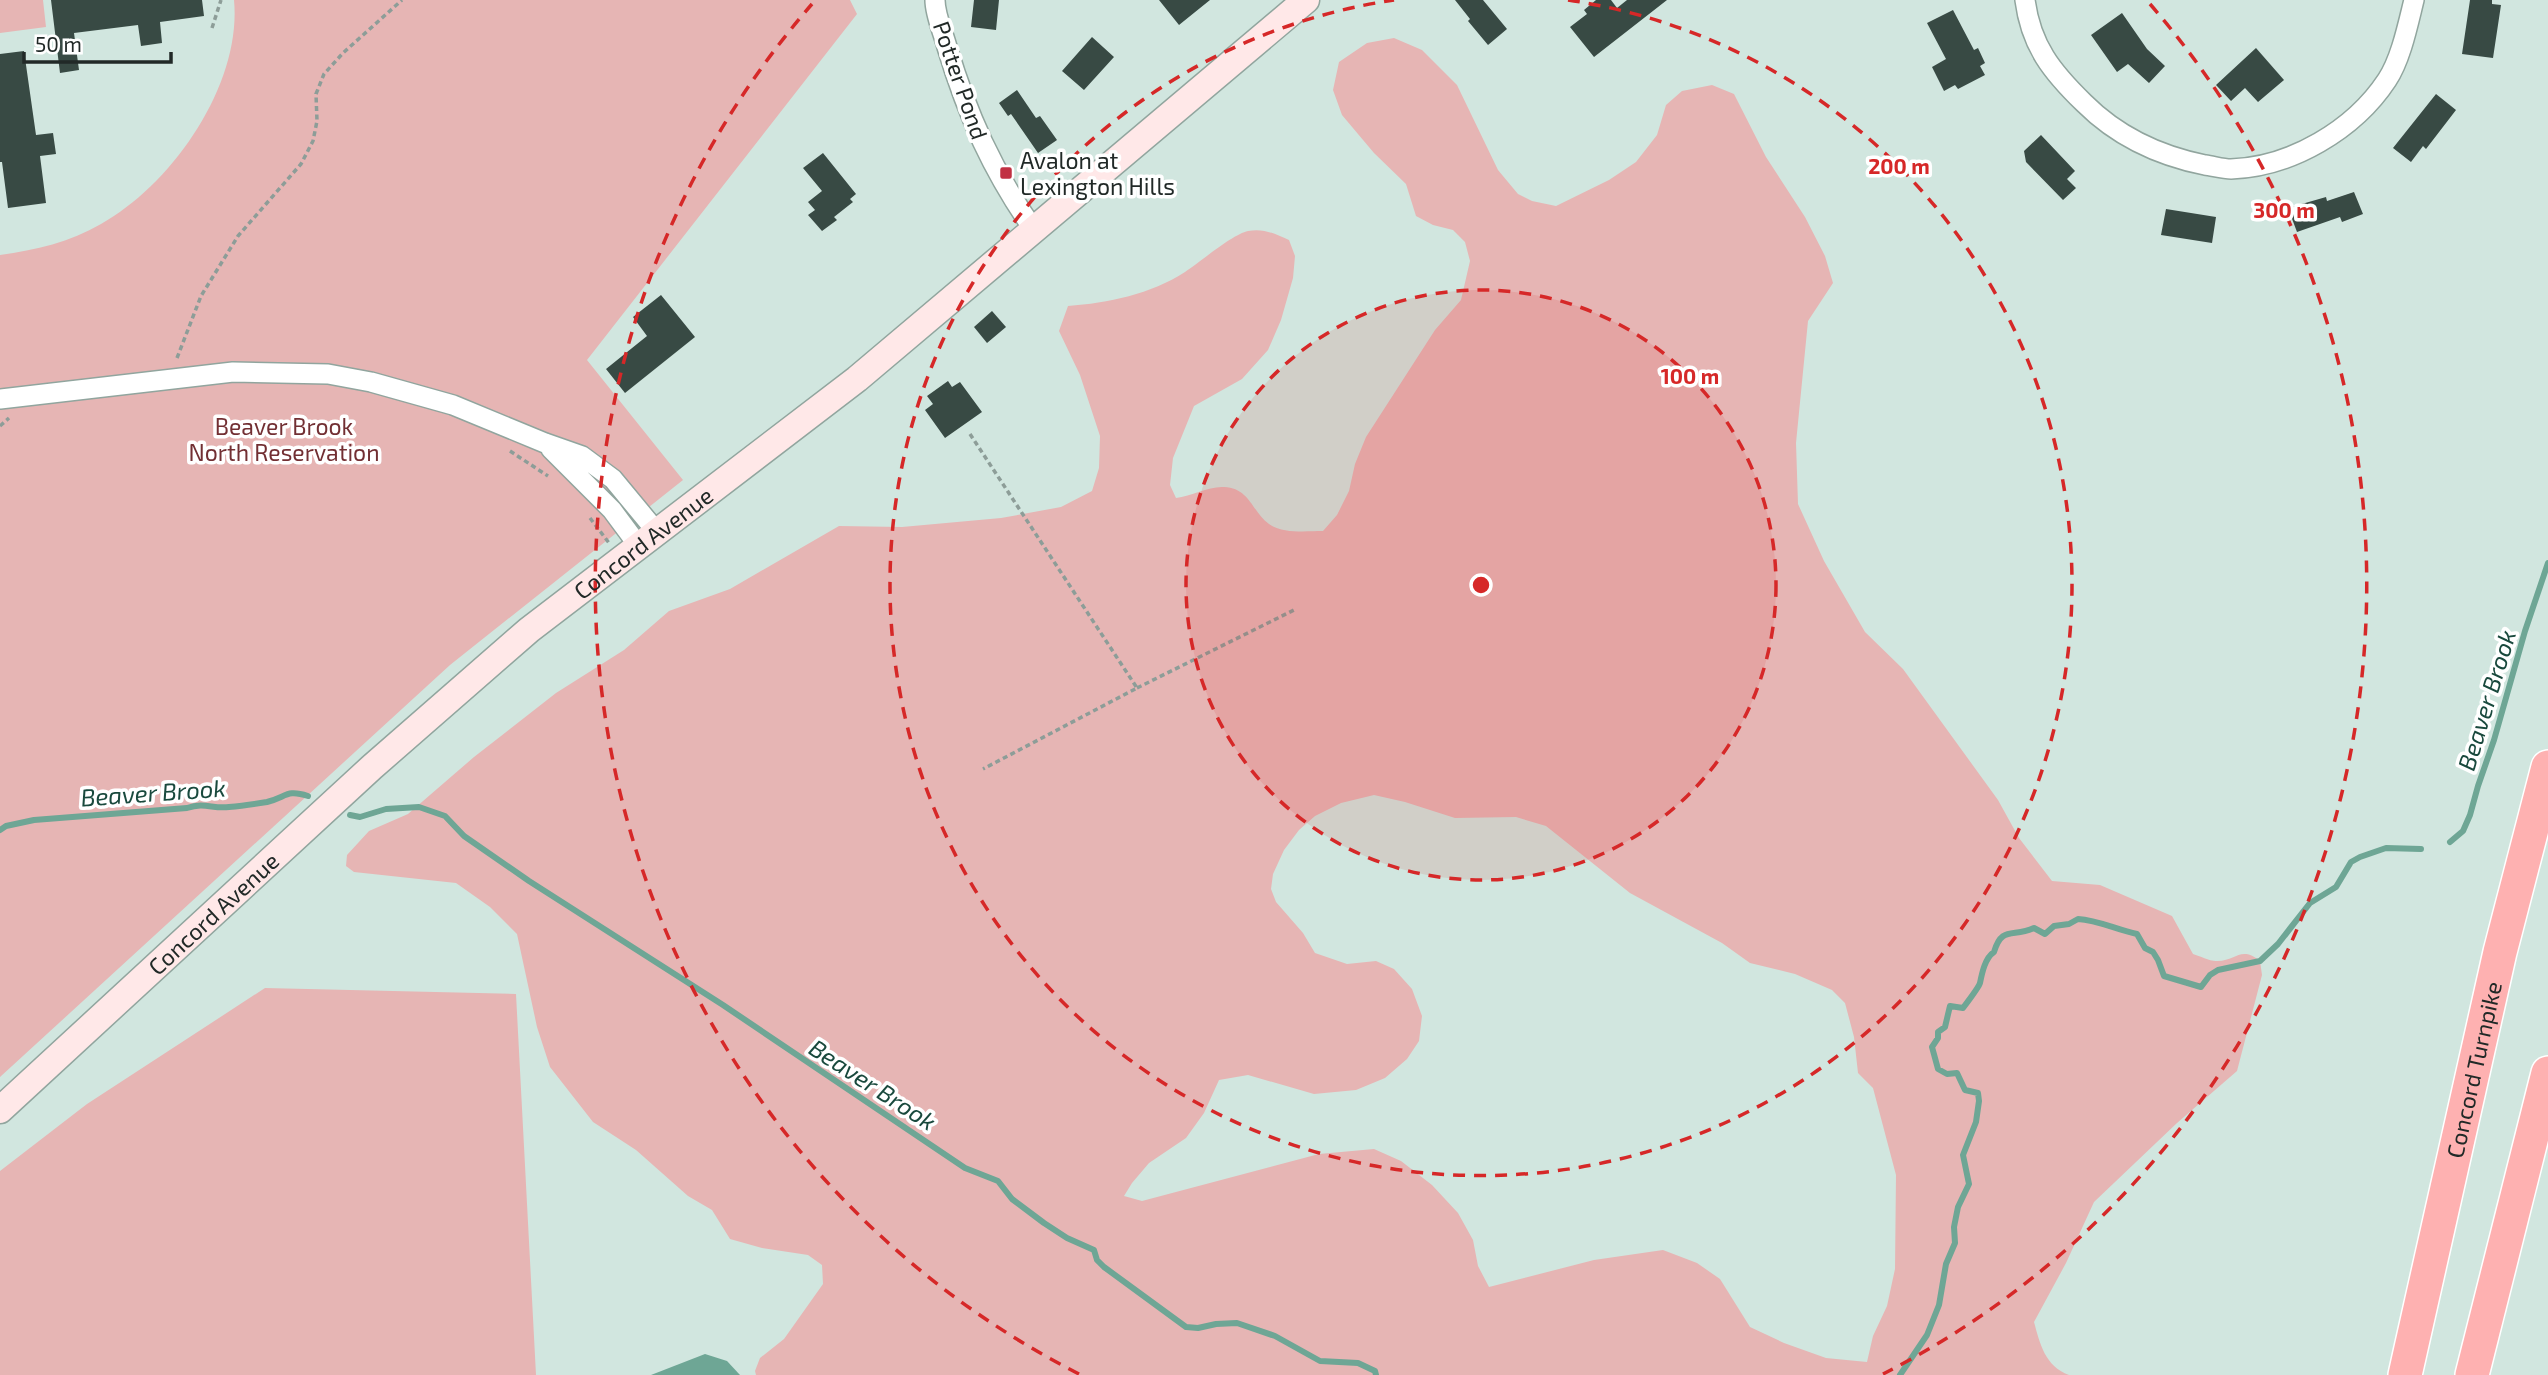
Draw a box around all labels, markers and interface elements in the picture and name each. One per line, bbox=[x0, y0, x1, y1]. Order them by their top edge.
street label: Potter Pond bbox=[928, 17, 994, 143]
scale bar bbox=[24, 21, 172, 65]
text: 50 m bbox=[35, 31, 82, 56]
place label: Avalon at Lexington Hills bbox=[1020, 146, 1175, 200]
text: 200 m bbox=[1868, 153, 1930, 178]
marker: Avalon at Lexington Hills bbox=[998, 165, 1014, 181]
text: 300 m bbox=[2253, 197, 2315, 222]
text: 100 m bbox=[1661, 363, 1719, 388]
park label: Beaver Brook North Reservation bbox=[188, 412, 380, 466]
street label: Concord Avenue bbox=[568, 481, 718, 605]
centre of rings bbox=[1469, 573, 1493, 597]
water label: Beaver Brook bbox=[2451, 626, 2521, 774]
water label: Beaver Brook bbox=[80, 772, 226, 812]
street label: Concord Avenue bbox=[142, 846, 284, 981]
street label: Concord Turnpike bbox=[2440, 979, 2507, 1161]
water label: Beaver Brook bbox=[804, 1032, 942, 1136]

